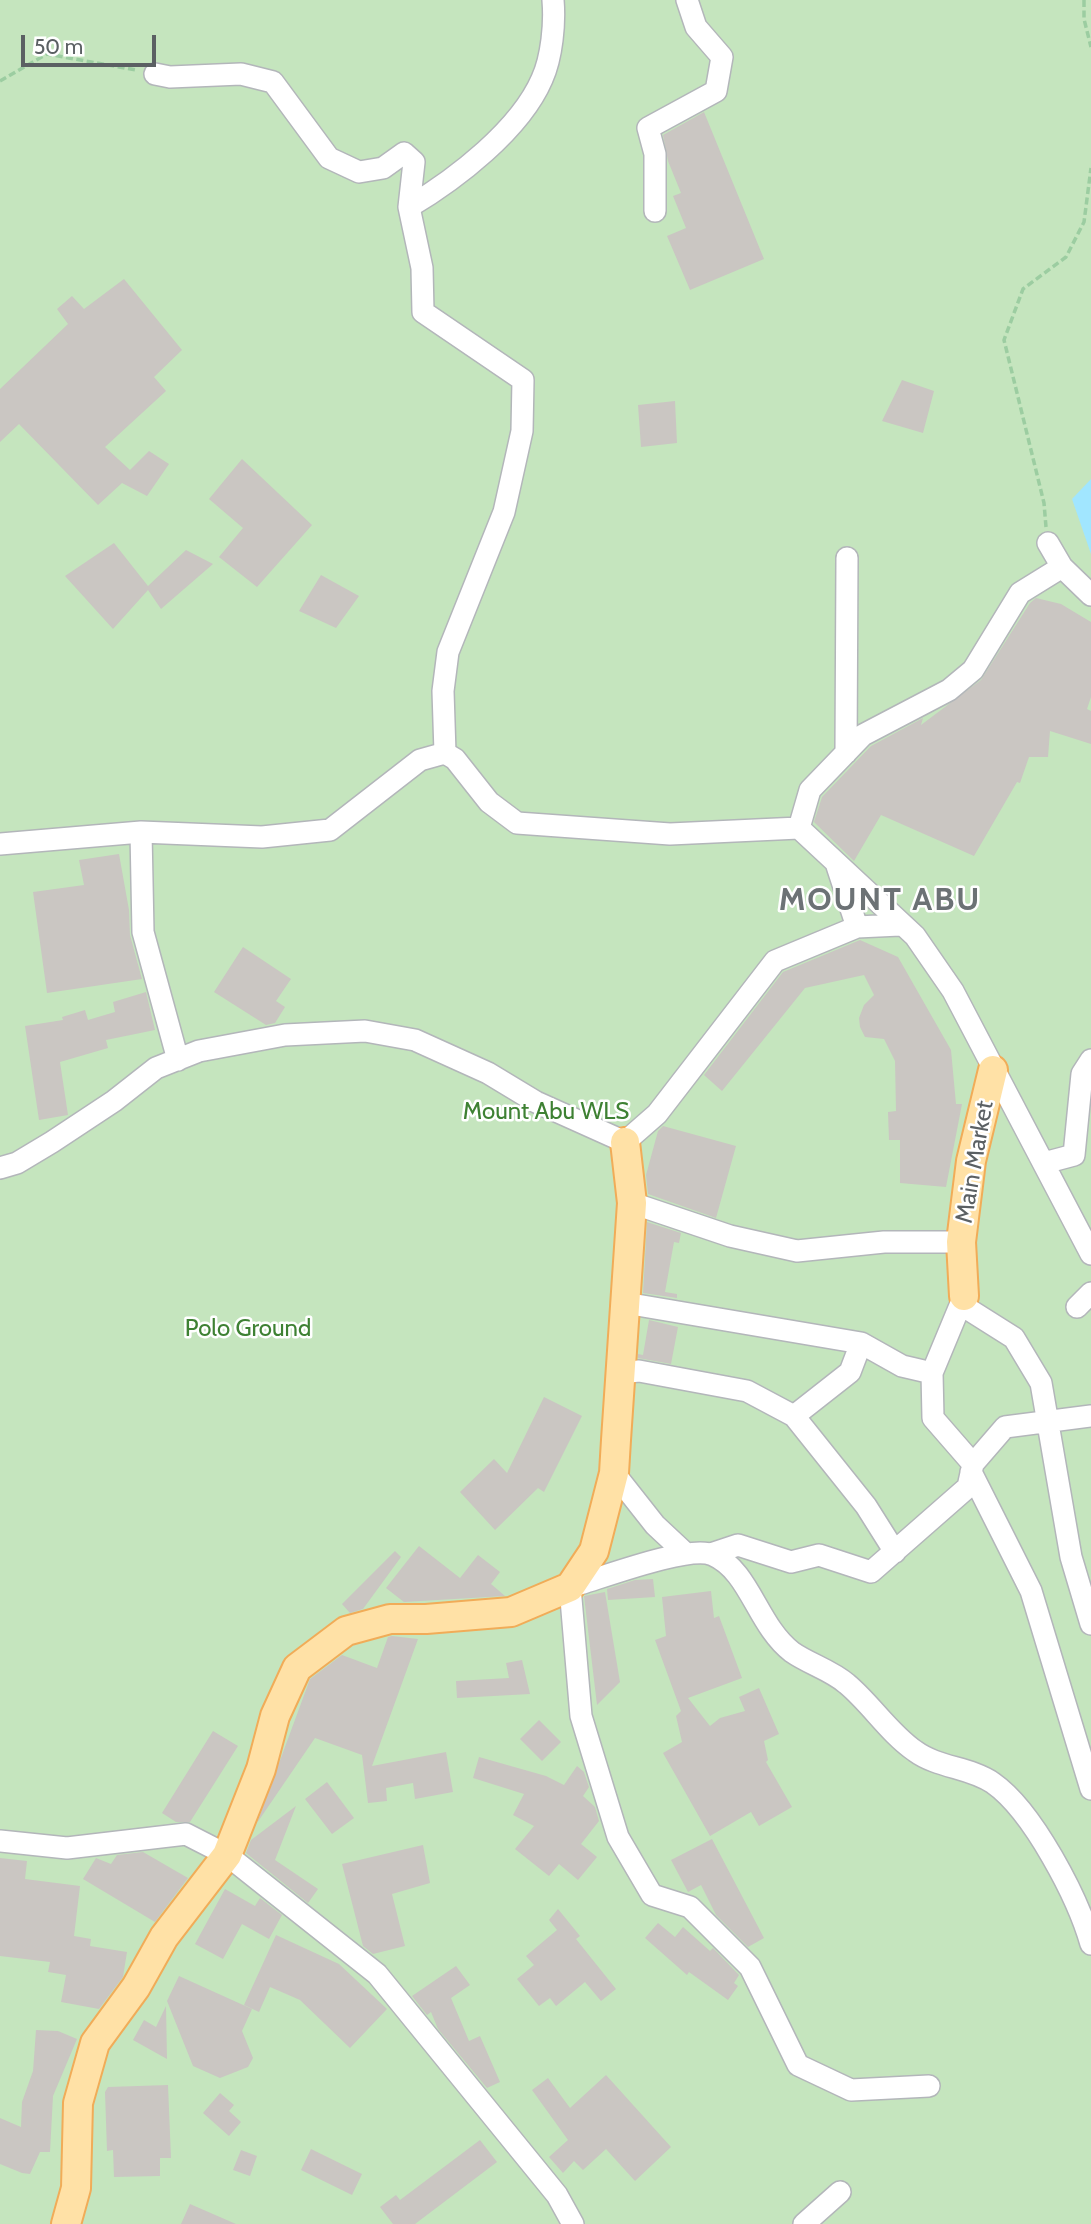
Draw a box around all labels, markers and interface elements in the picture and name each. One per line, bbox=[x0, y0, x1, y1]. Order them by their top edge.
scale bar bbox=[24, 21, 159, 65]
text: 50 m bbox=[34, 34, 83, 59]
district label: MOUNT ABU bbox=[780, 882, 980, 920]
park label: Mount Abu WLS bbox=[463, 1098, 629, 1126]
street label: Main Market bbox=[950, 1099, 1000, 1225]
park label: Polo Ground bbox=[185, 1315, 311, 1343]

